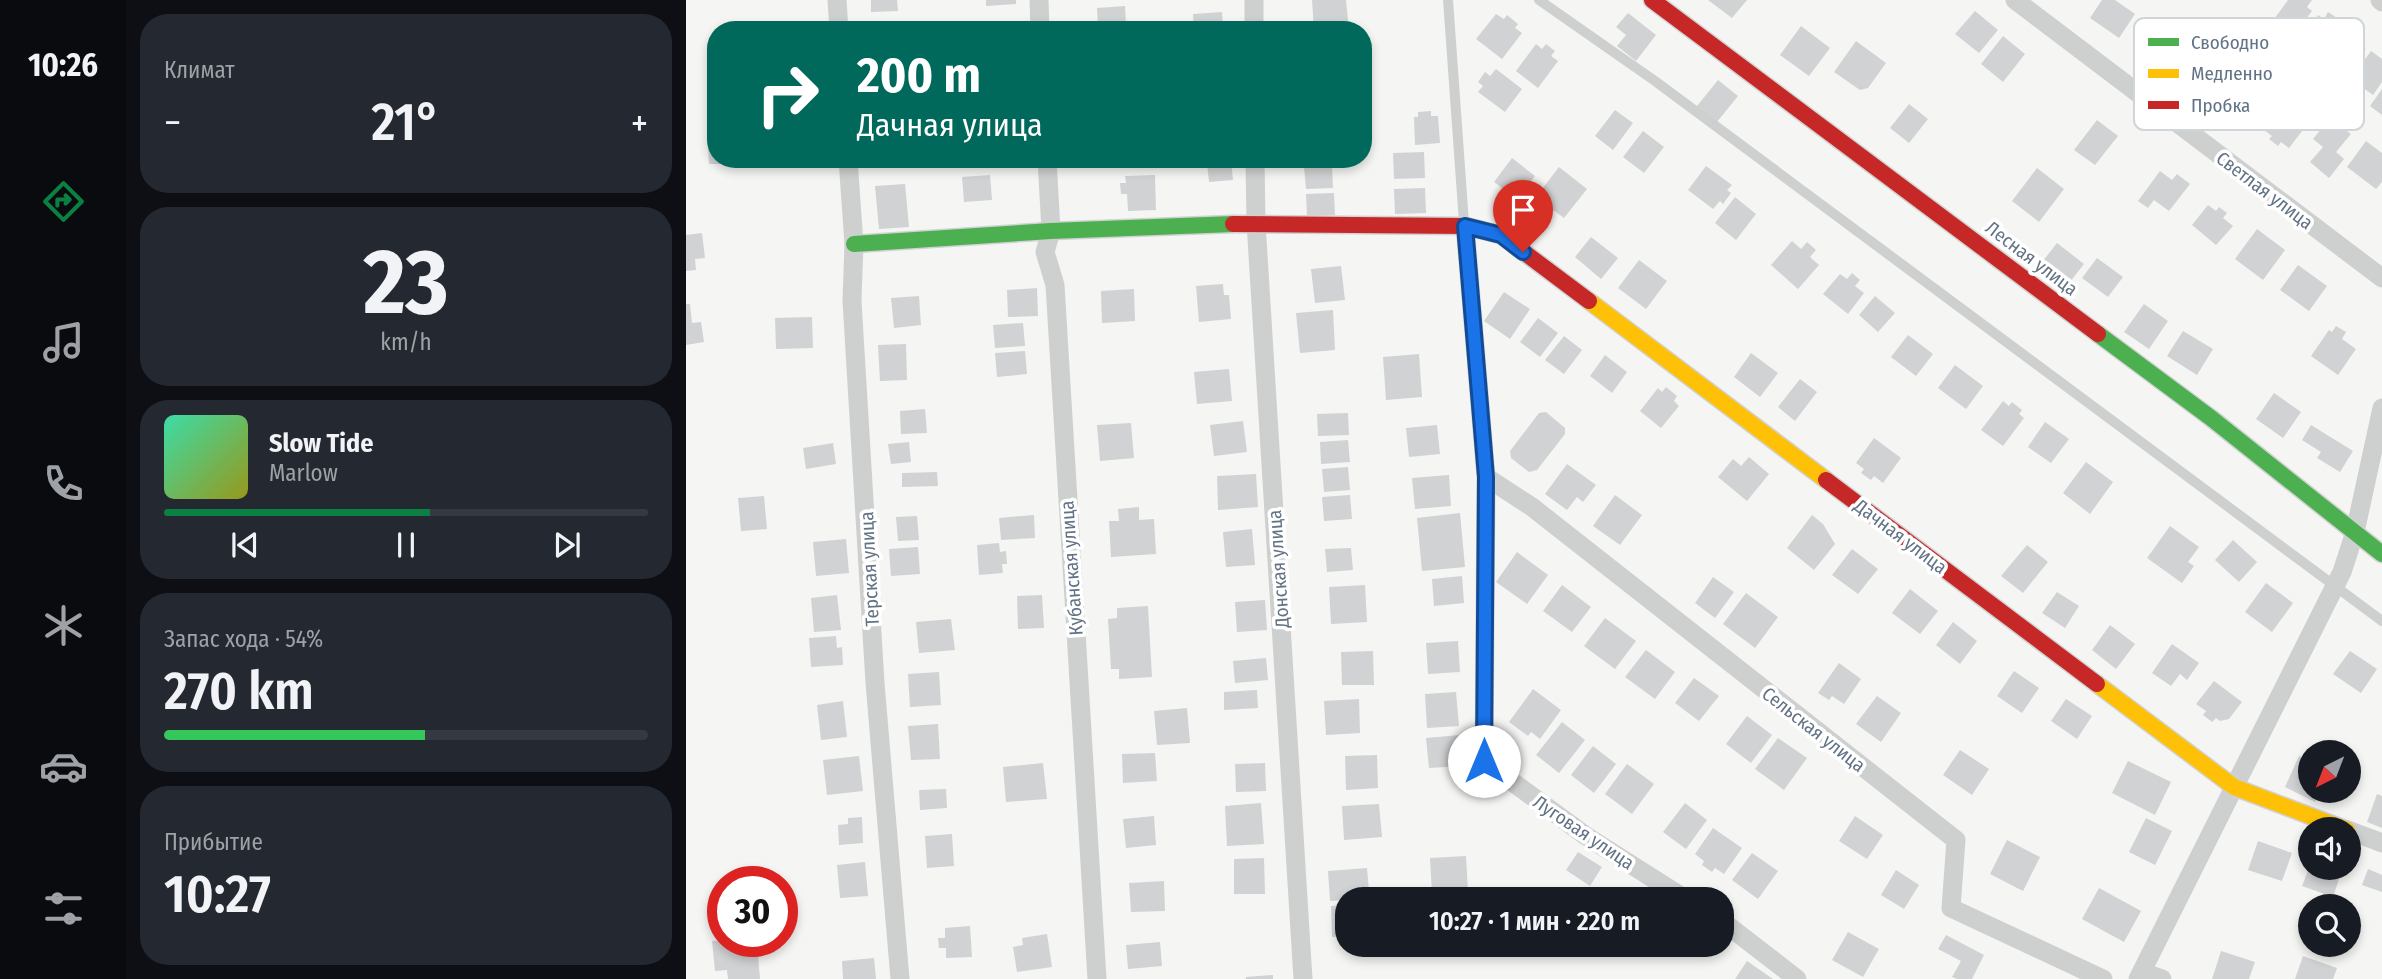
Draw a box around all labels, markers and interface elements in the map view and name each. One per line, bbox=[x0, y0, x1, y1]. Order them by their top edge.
legend bbox=[2134, 18, 2364, 130]
text: Свободно bbox=[2191, 31, 2269, 54]
text: 10:26 bbox=[28, 46, 98, 84]
text: 200 m bbox=[857, 46, 981, 105]
icon: right bbox=[742, 49, 833, 140]
text: Климат bbox=[164, 56, 235, 84]
text: Медленно bbox=[2191, 62, 2273, 85]
text: 21° bbox=[371, 91, 440, 154]
text: Пробка bbox=[2191, 94, 2250, 117]
text: − bbox=[164, 100, 181, 146]
text: + bbox=[631, 100, 648, 146]
text: Дачная улица bbox=[857, 106, 1043, 144]
street label: Светлая улица bbox=[2212, 147, 2318, 234]
icon: directions bbox=[39, 177, 88, 226]
pin bbox=[1493, 180, 1553, 252]
icon: arrive bbox=[1504, 191, 1542, 229]
street label: Лесная улица bbox=[1981, 216, 2082, 301]
text: 23 bbox=[363, 228, 449, 337]
icon: music bbox=[39, 318, 88, 367]
text: km/h bbox=[380, 328, 432, 356]
text: Slow Tide bbox=[269, 428, 373, 459]
icon: phone bbox=[39, 459, 88, 508]
text: Marlow bbox=[269, 459, 338, 487]
street label: Дачная улица bbox=[1849, 493, 1952, 579]
street label: Кубанская улица bbox=[1055, 500, 1088, 636]
street label: Донская улица bbox=[1263, 509, 1294, 630]
street label: Терская улица bbox=[855, 511, 884, 627]
icon: previous bbox=[226, 526, 264, 564]
icon: pause bbox=[387, 526, 425, 564]
icon: next bbox=[548, 526, 586, 564]
icon: climate bbox=[39, 601, 88, 650]
text: Запас хода · 54% bbox=[164, 625, 323, 653]
text: 270 km bbox=[164, 660, 314, 723]
street label: Сельская улица bbox=[1758, 682, 1870, 777]
position arrow bbox=[1447, 724, 1521, 798]
north arrow bbox=[2298, 740, 2361, 803]
map controls bbox=[2298, 740, 2361, 957]
icon: car bbox=[39, 742, 88, 791]
street label: Луговая улица bbox=[1529, 790, 1639, 875]
button: sound bbox=[2298, 817, 2361, 880]
text: Прибытие bbox=[164, 828, 263, 856]
text: 10:27 bbox=[164, 863, 271, 926]
speed limit sign: 30 bbox=[707, 866, 798, 957]
icon: filters bbox=[39, 884, 88, 933]
button: search bbox=[2298, 894, 2361, 957]
text: 10:27 · 1 мин · 220 m bbox=[1429, 906, 1640, 937]

